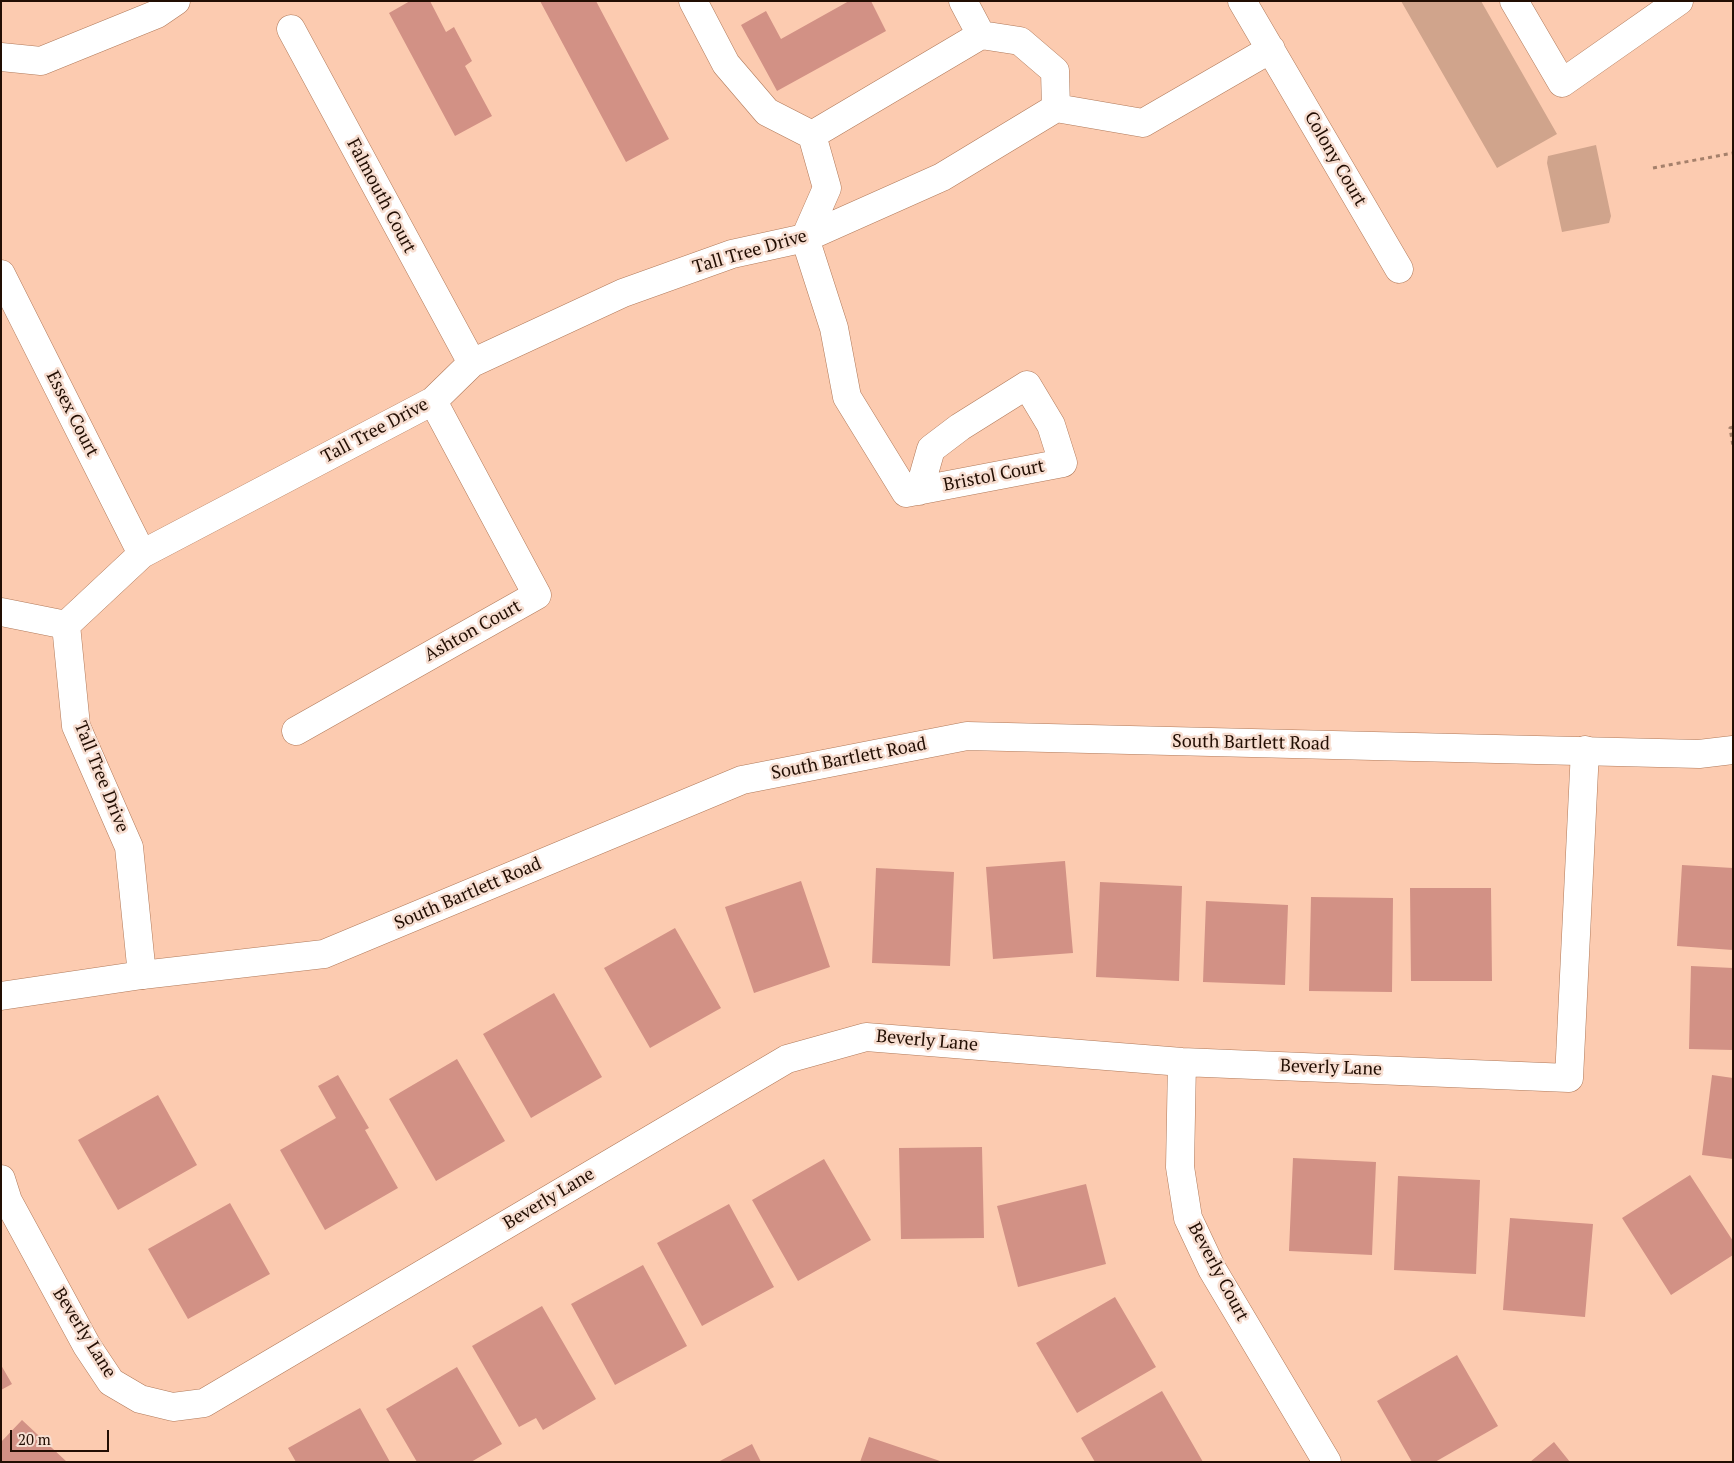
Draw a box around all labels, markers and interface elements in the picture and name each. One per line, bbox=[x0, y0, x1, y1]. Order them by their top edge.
street label: Colony Court bbox=[1299, 108, 1371, 210]
street label: Falmouth Court bbox=[342, 135, 420, 257]
street label: Tall Tree Drive bbox=[690, 225, 810, 279]
street label: Essex Court bbox=[41, 367, 103, 461]
street label: Tall Tree Drive bbox=[318, 394, 432, 468]
street label: Bristol Court bbox=[942, 456, 1046, 496]
street label: Ashton Court bbox=[421, 596, 525, 666]
street label: Tall Tree Drive bbox=[69, 718, 133, 836]
street label: South Bartlett Road bbox=[1172, 731, 1330, 755]
street label: South Bartlett Road bbox=[770, 733, 928, 785]
street label: South Bartlett Road bbox=[391, 853, 545, 935]
street label: Beverly Lane bbox=[875, 1026, 979, 1056]
street label: Beverly Lane bbox=[1280, 1055, 1382, 1081]
street label: Beverly Lane bbox=[500, 1163, 598, 1235]
street label: Beverly Court bbox=[1183, 1219, 1253, 1325]
street label: Beverly Lane bbox=[48, 1284, 120, 1382]
scale bar bbox=[12, 1420, 111, 1452]
text: 20 m bbox=[18, 1429, 51, 1449]

